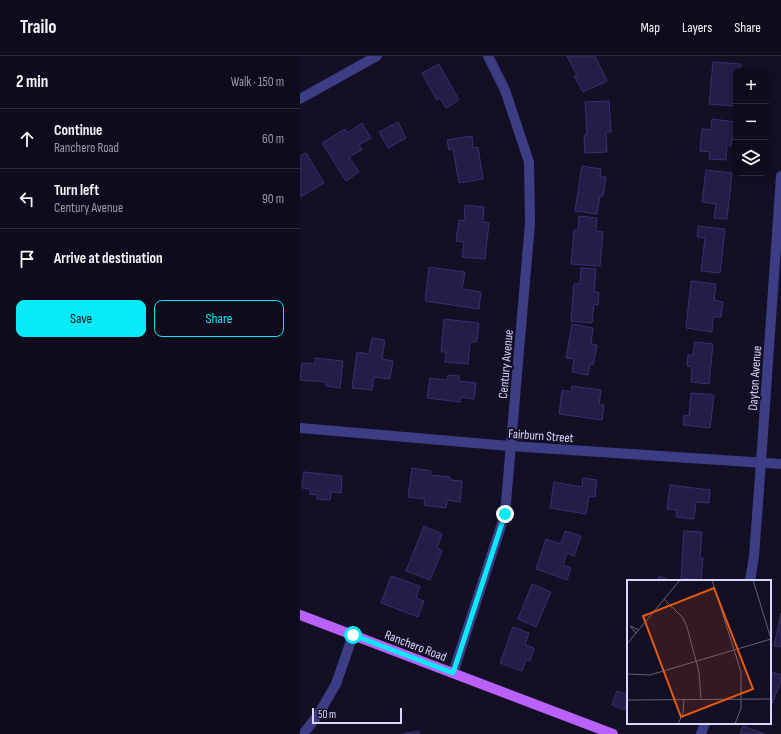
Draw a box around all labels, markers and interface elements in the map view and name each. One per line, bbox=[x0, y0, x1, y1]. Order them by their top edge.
text: Trailo bbox=[20, 16, 57, 39]
text: Map bbox=[640, 19, 660, 36]
text: Layers bbox=[682, 19, 712, 36]
text: Share bbox=[734, 19, 761, 36]
map controls bbox=[733, 68, 769, 176]
button: + bbox=[733, 68, 769, 104]
text: 2 min bbox=[16, 72, 48, 92]
text: Walk · 150 m bbox=[231, 74, 284, 90]
button: − bbox=[733, 104, 769, 140]
text: Continue bbox=[54, 121, 103, 140]
icon: ahead bbox=[16, 128, 38, 150]
text: 60 m bbox=[262, 131, 284, 147]
text: Ranchero Road bbox=[54, 140, 119, 156]
button: layers bbox=[733, 140, 769, 176]
text: Turn left bbox=[54, 181, 99, 200]
icon: left bbox=[16, 188, 38, 210]
text: 90 m bbox=[262, 191, 284, 207]
text: Century Avenue bbox=[54, 200, 123, 216]
icon: arrive bbox=[16, 248, 38, 270]
text: Arrive at destination bbox=[54, 249, 163, 268]
button: Save bbox=[16, 300, 146, 337]
button: Share bbox=[154, 300, 284, 337]
street label: Century Avenue bbox=[495, 329, 517, 399]
street label: Dayton Avenue bbox=[745, 345, 765, 411]
street label: Fairburn Street bbox=[508, 426, 574, 446]
route end bbox=[496, 505, 514, 523]
inset map bbox=[627, 580, 771, 724]
route start bbox=[344, 626, 362, 644]
street label: Ranchero Road bbox=[382, 627, 449, 665]
scale bar bbox=[312, 706, 402, 725]
text: 50 m bbox=[318, 708, 336, 721]

